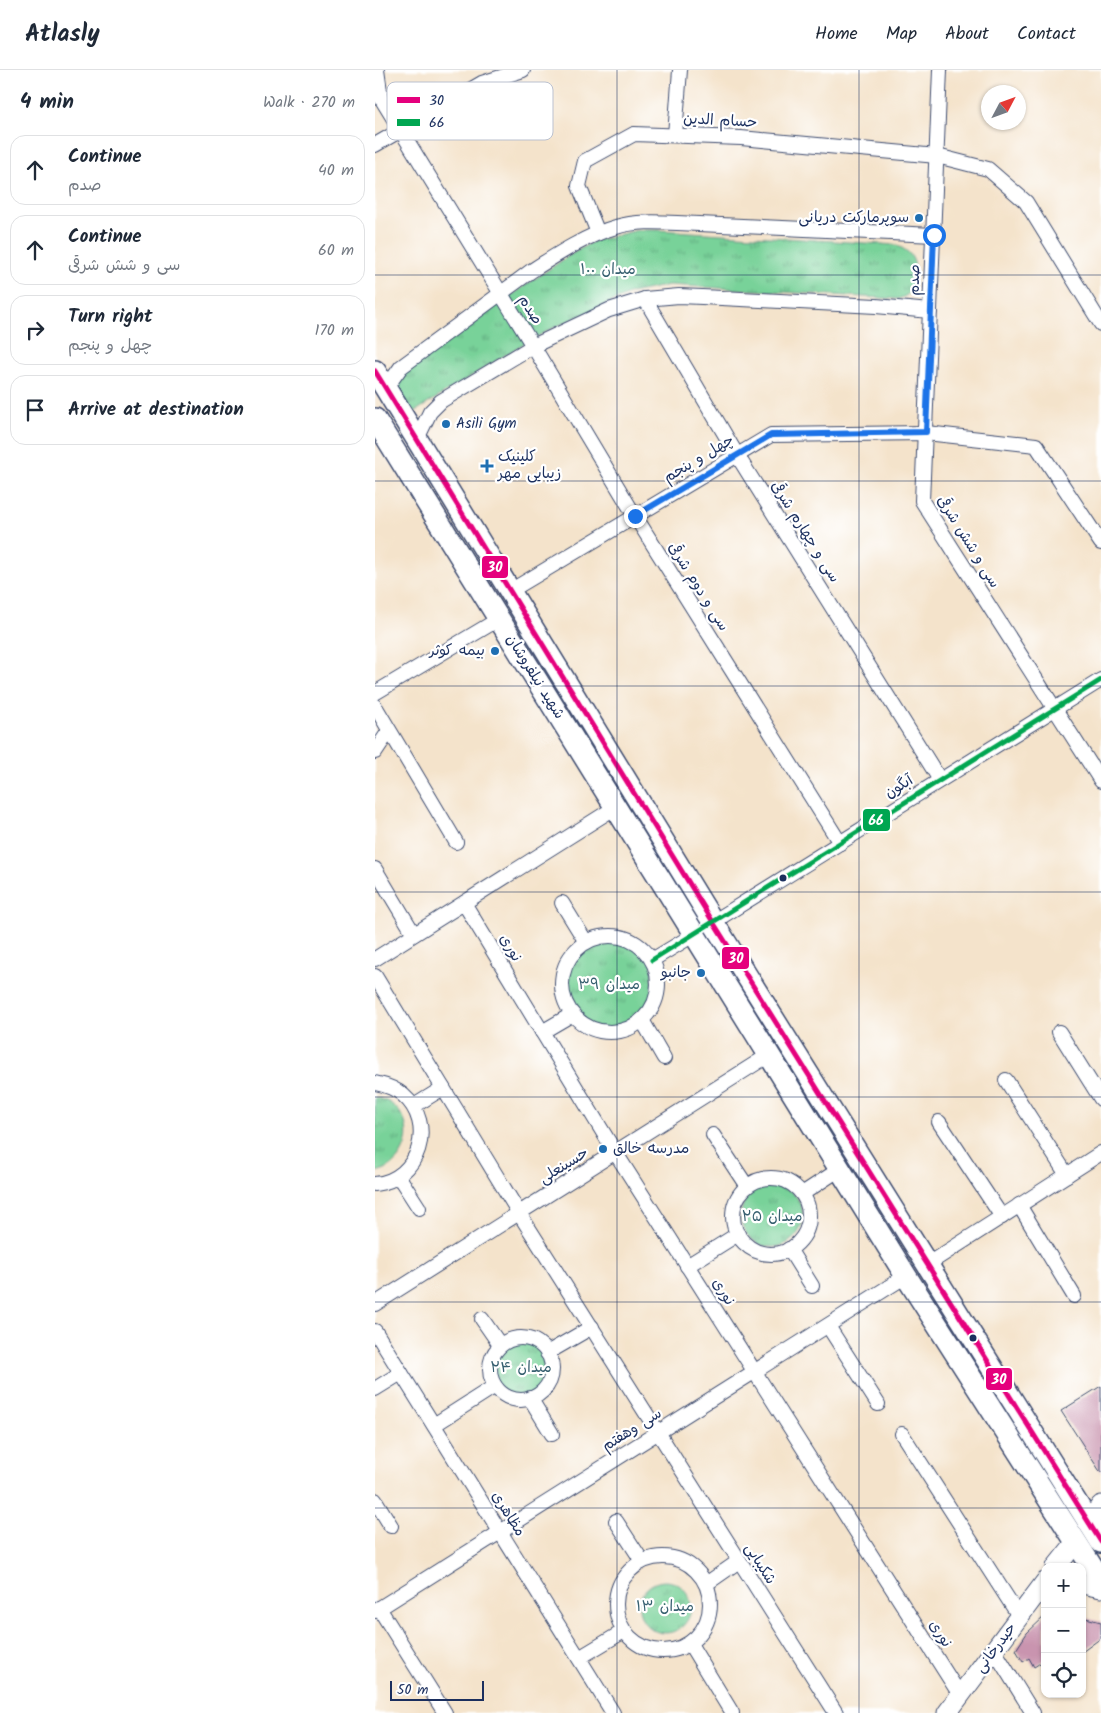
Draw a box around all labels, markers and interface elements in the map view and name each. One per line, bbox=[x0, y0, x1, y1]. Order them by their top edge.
text: Atlasly bbox=[25, 15, 100, 54]
text: Home bbox=[815, 20, 858, 49]
text: Map bbox=[886, 20, 917, 49]
text: About bbox=[945, 20, 989, 49]
text: Contact bbox=[1017, 20, 1076, 49]
legend bbox=[387, 82, 553, 140]
north arrow bbox=[981, 85, 1026, 130]
text: 4 min bbox=[20, 86, 74, 119]
text: Walk · 270 m bbox=[263, 90, 355, 115]
text: 30 bbox=[429, 90, 444, 112]
street label: حسام الدین bbox=[683, 107, 758, 135]
text: 66 bbox=[429, 112, 445, 134]
text: Continue bbox=[68, 142, 141, 172]
icon: ahead bbox=[21, 156, 49, 184]
text: 40 m bbox=[318, 158, 354, 183]
text: صدم bbox=[68, 173, 101, 198]
place label: سوپرمارکت دریانی bbox=[798, 206, 909, 230]
marker: سوپرمارکت دریانی bbox=[913, 212, 925, 224]
text: Continue bbox=[68, 222, 141, 252]
route start bbox=[923, 224, 946, 247]
icon: ahead bbox=[21, 236, 49, 264]
text: 60 m bbox=[318, 238, 354, 263]
text: سی و شش شرقی bbox=[68, 253, 180, 278]
park label: میدان ۱۰۰ bbox=[580, 258, 636, 282]
street label: صدم bbox=[902, 264, 928, 296]
street label: صدم bbox=[512, 290, 548, 330]
text: Turn right bbox=[68, 302, 153, 332]
icon: right bbox=[21, 316, 49, 344]
text: 170 m bbox=[314, 318, 354, 343]
text: چهل و پنجم bbox=[68, 333, 152, 358]
text: Arrive at destination bbox=[68, 395, 244, 425]
icon: arrive bbox=[21, 396, 49, 424]
place label: Asili Gym bbox=[456, 412, 517, 436]
marker: Asili Gym bbox=[440, 418, 452, 430]
street label: چهل و پنجم bbox=[659, 428, 739, 490]
place label: کلینیک زیبایی مهر bbox=[496, 445, 561, 486]
marker: کلینیک زیبایی مهر bbox=[480, 459, 494, 473]
street label: سی و چهارم شرقی bbox=[764, 476, 846, 588]
street label: سی و شش شرقی bbox=[930, 491, 1006, 593]
route end bbox=[624, 505, 647, 528]
street label: سی و دوم شرقی bbox=[661, 538, 735, 636]
line badge: 30 bbox=[481, 555, 509, 579]
text: 30 bbox=[487, 557, 503, 579]
street label: شهید نیلفروشان bbox=[499, 630, 571, 724]
place label: بیمه کوثر bbox=[428, 639, 485, 663]
marker: بیمه کوثر bbox=[489, 645, 501, 657]
street label: آبگون bbox=[880, 768, 919, 805]
line badge: 66 bbox=[862, 808, 891, 832]
text: 66 bbox=[868, 810, 884, 832]
unlabelled marker bbox=[778, 873, 788, 883]
street label: نوری bbox=[492, 929, 528, 967]
line badge: 30 bbox=[721, 946, 750, 970]
text: 30 bbox=[728, 948, 744, 970]
place label: جانبو bbox=[660, 961, 691, 985]
marker: جانبو bbox=[695, 967, 707, 979]
park label: میدان ۳۹ bbox=[578, 973, 640, 997]
place label: مدرسه خالق bbox=[613, 1137, 689, 1161]
street label: حسینعلی bbox=[534, 1141, 594, 1191]
marker: مدرسه خالق bbox=[597, 1143, 609, 1155]
park label: میدان ۲۵ bbox=[742, 1205, 802, 1229]
street label: نوری bbox=[705, 1273, 741, 1311]
unlabelled marker bbox=[968, 1333, 978, 1343]
park label: میدان ۲۴ bbox=[490, 1356, 552, 1380]
line badge: 30 bbox=[985, 1367, 1013, 1391]
text: 30 bbox=[991, 1369, 1007, 1391]
street label: سی وهفتم bbox=[597, 1402, 667, 1458]
street label: مظاهری bbox=[485, 1487, 531, 1541]
street label: شکیبایی bbox=[738, 1539, 782, 1589]
map controls bbox=[1041, 1563, 1086, 1698]
button: + bbox=[1041, 1563, 1086, 1608]
park label: میدان ۱۳ bbox=[636, 1595, 694, 1619]
button: − bbox=[1041, 1608, 1086, 1653]
street label: نوری bbox=[922, 1615, 958, 1653]
street label: حیدرخانی bbox=[969, 1618, 1023, 1678]
button: locate bbox=[1041, 1653, 1086, 1698]
scale bar bbox=[390, 1678, 484, 1701]
text: 50 m bbox=[397, 1679, 428, 1701]

